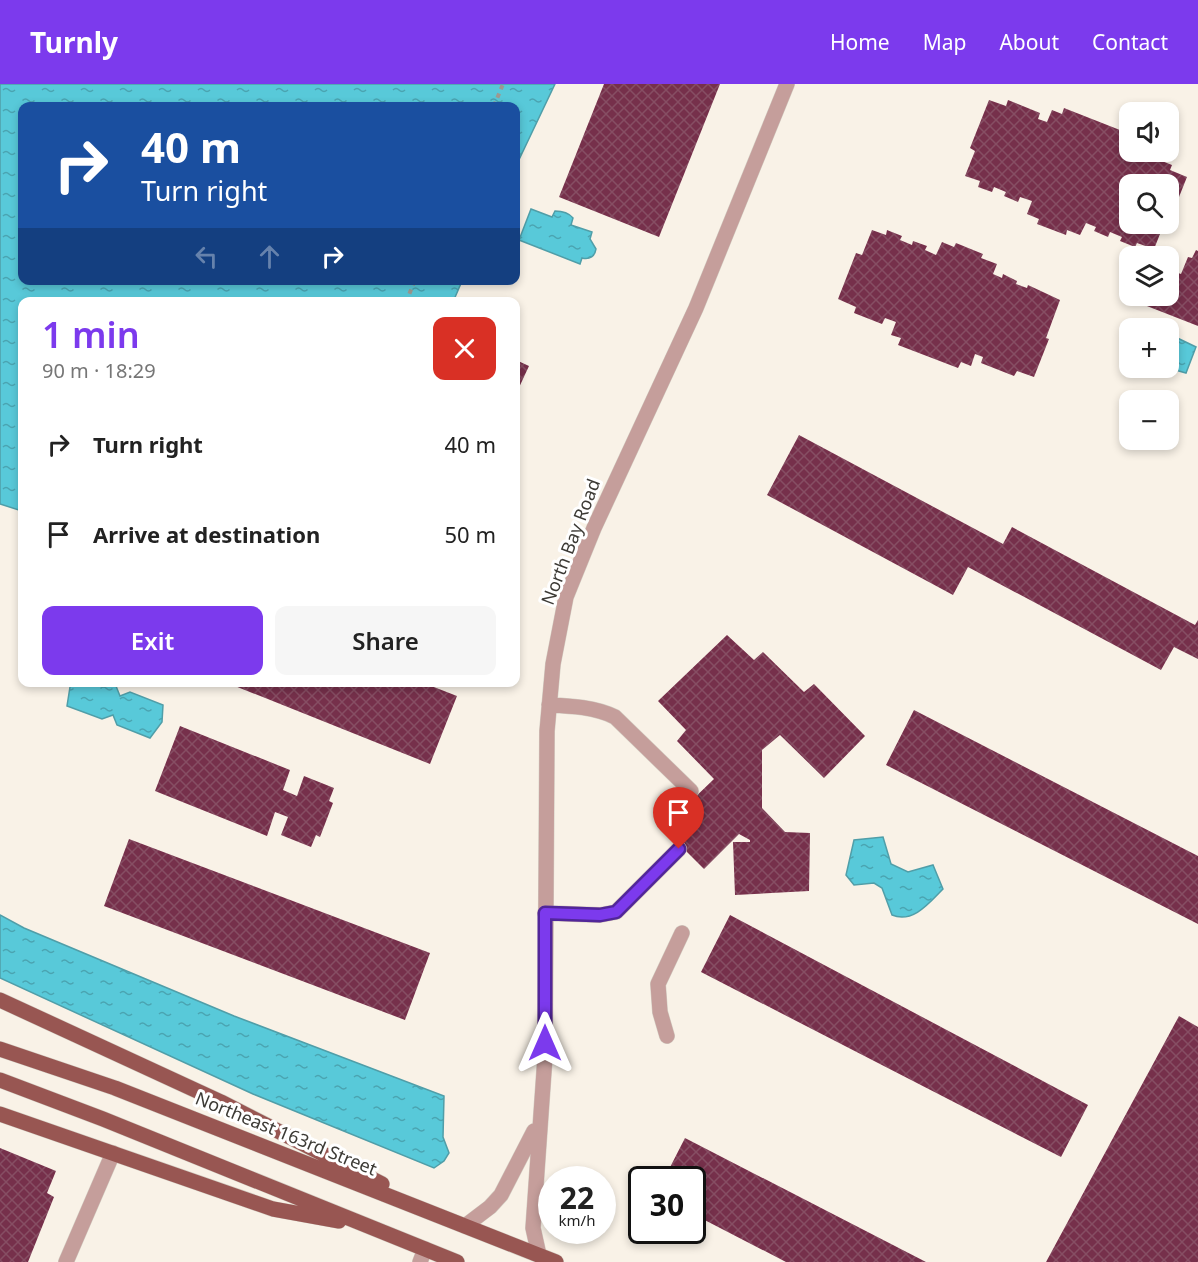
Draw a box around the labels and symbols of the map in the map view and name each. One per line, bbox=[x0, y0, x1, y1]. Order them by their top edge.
street label: North Bay Road bbox=[535, 475, 605, 608]
pin bbox=[653, 787, 704, 849]
position arrow bbox=[513, 1011, 577, 1075]
street label: Northeast 163rd Street bbox=[192, 1086, 381, 1181]
speed limit sign: 30 bbox=[628, 1166, 706, 1244]

